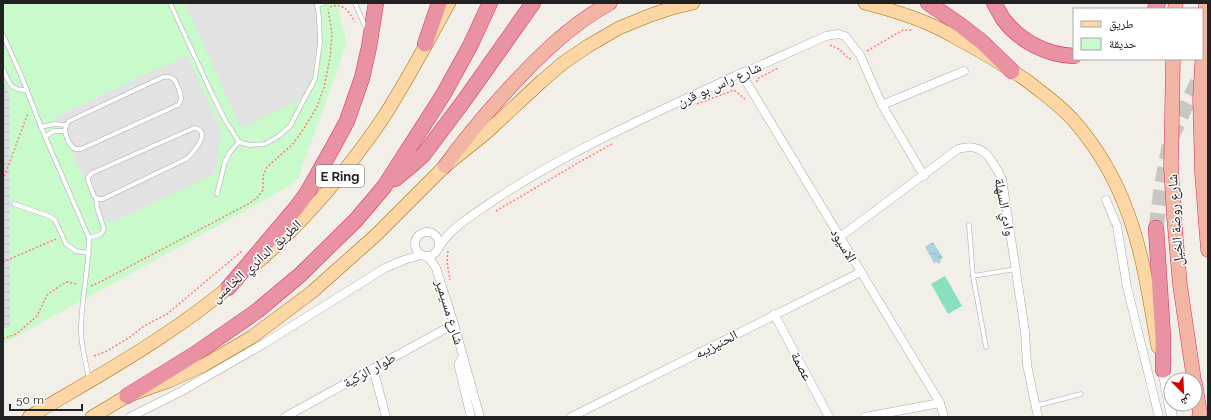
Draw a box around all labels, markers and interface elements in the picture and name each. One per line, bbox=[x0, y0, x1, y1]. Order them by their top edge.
legend bbox=[1073, 8, 1203, 60]
text: طريق bbox=[1109, 17, 1134, 31]
text: حديقة bbox=[1109, 37, 1137, 51]
street label: شارع راس بو قرن bbox=[674, 58, 764, 112]
road number: E Ring bbox=[316, 165, 364, 187]
street label: شارع روضة الخيل bbox=[1164, 173, 1188, 266]
street label: وادي السهلة bbox=[988, 177, 1018, 238]
street label: الطريق الدائري الخامس bbox=[208, 216, 307, 308]
street label: الاسيود bbox=[827, 225, 860, 266]
street label: شارع مسيمير bbox=[430, 276, 467, 347]
street label: الحنيزيبه bbox=[692, 327, 740, 362]
street label: طوار الرّكية bbox=[340, 349, 398, 392]
street label: عصمة bbox=[788, 349, 816, 383]
north arrow bbox=[1163, 372, 1203, 412]
scale bar bbox=[10, 386, 82, 412]
text: ش bbox=[1178, 391, 1195, 409]
text: 50 m bbox=[16, 393, 44, 407]

